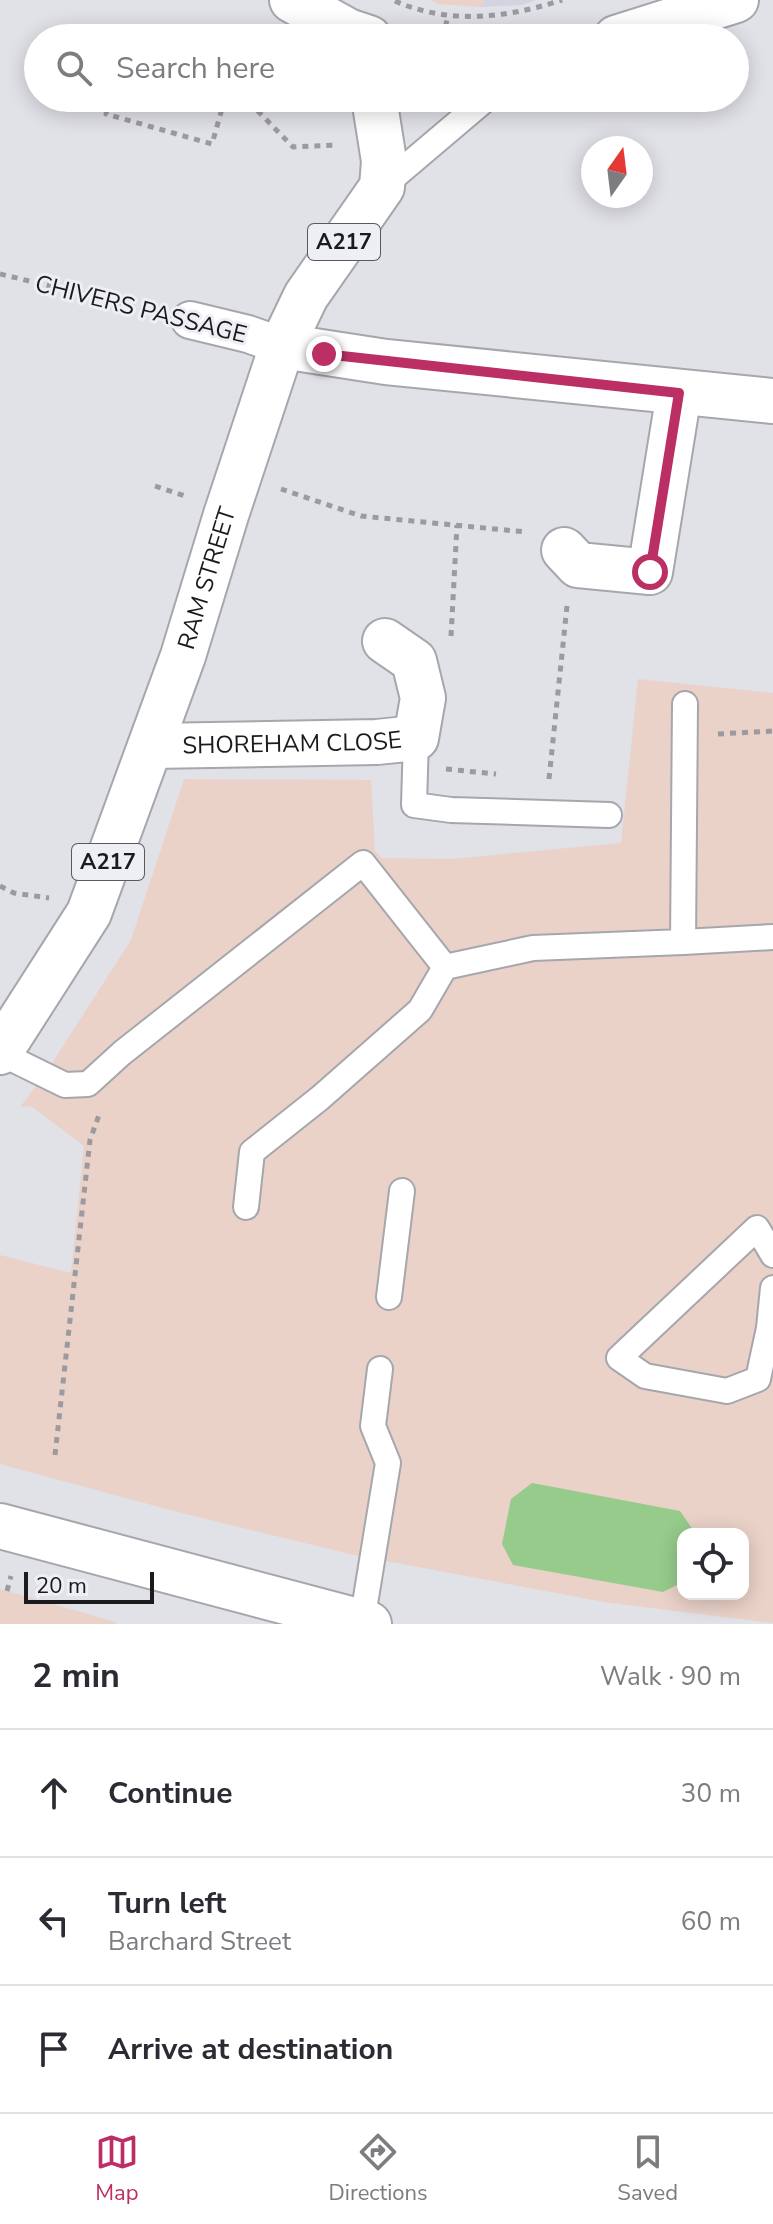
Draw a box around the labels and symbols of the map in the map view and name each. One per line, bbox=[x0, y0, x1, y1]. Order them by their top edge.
north arrow bbox=[581, 136, 653, 208]
road number: A217 bbox=[308, 224, 380, 260]
street label: CHIVERS PASSAGE bbox=[32, 267, 250, 351]
route end bbox=[306, 336, 342, 372]
street label: RAM STREET bbox=[170, 502, 244, 653]
route start bbox=[632, 554, 668, 590]
street label: SHOREHAM CLOSE bbox=[182, 724, 403, 761]
road number: A217 bbox=[72, 844, 144, 880]
scale bar bbox=[24, 1568, 154, 1604]

